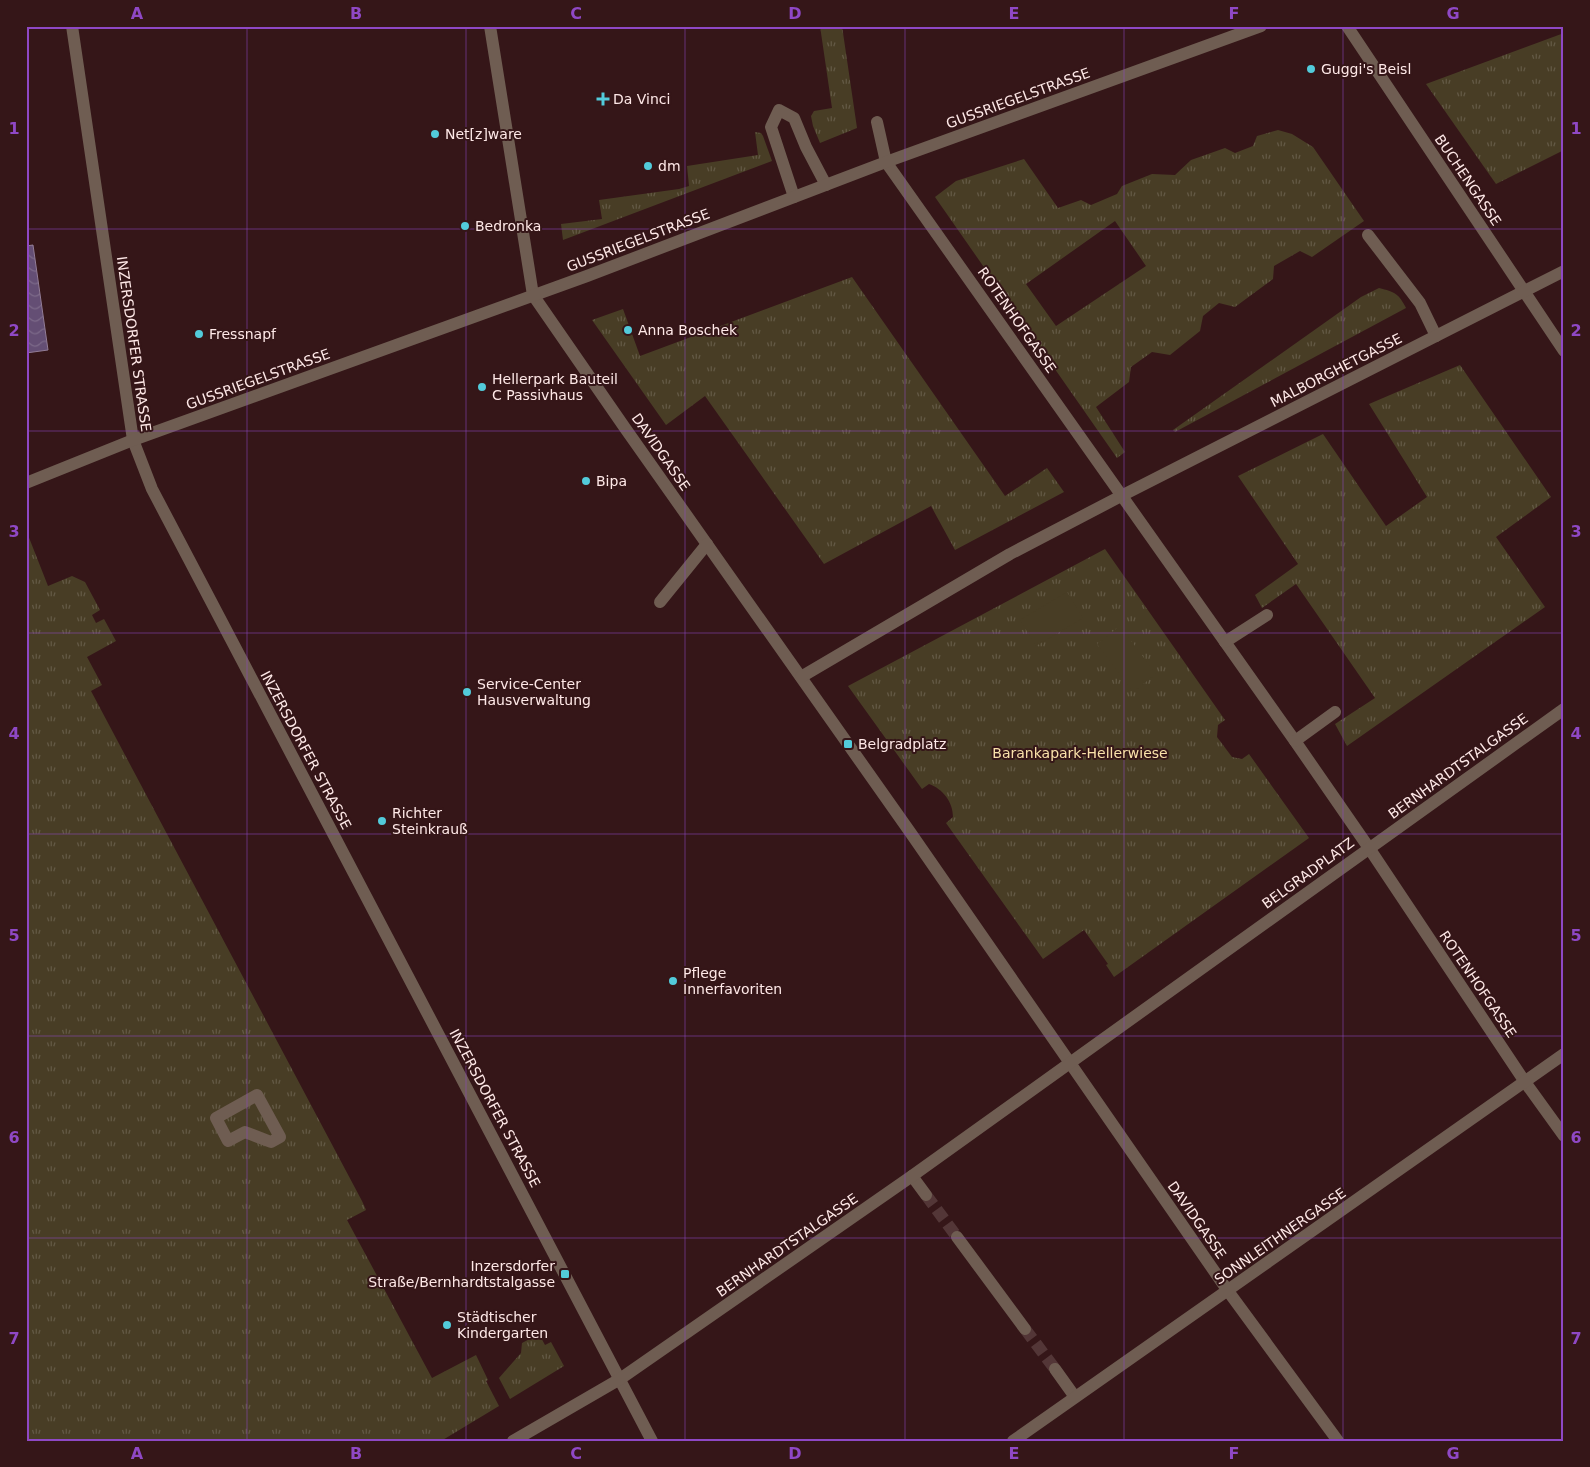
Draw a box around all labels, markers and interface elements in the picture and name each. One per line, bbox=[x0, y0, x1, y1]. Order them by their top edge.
text: A bbox=[131, 4, 144, 23]
text: B bbox=[350, 4, 362, 23]
text: C bbox=[570, 4, 582, 23]
text: D bbox=[788, 4, 802, 23]
text: E bbox=[1009, 4, 1019, 23]
text: F bbox=[1229, 4, 1239, 23]
text: G bbox=[1446, 4, 1460, 23]
place label: Guggi's Beisl bbox=[1321, 61, 1411, 77]
marker: Guggi's Beisl bbox=[1305, 63, 1317, 75]
street label: GUSSRIEGELSTRASSE bbox=[944, 65, 1092, 131]
place label: Da Vinci bbox=[613, 91, 670, 107]
marker: Da Vinci bbox=[597, 93, 609, 105]
text: 1 bbox=[8, 119, 20, 138]
text: 1 bbox=[1570, 119, 1582, 138]
place label: Net[z]ware bbox=[445, 126, 522, 142]
marker: Net[z]ware bbox=[429, 128, 441, 140]
street label: BUCHENGASSE bbox=[1432, 131, 1504, 229]
place label: dm bbox=[658, 158, 681, 174]
marker: dm bbox=[642, 160, 654, 172]
street label: GUSSRIEGELSTRASSE bbox=[564, 205, 712, 275]
place label: Bedronka bbox=[475, 218, 541, 234]
marker: Bedronka bbox=[459, 220, 471, 232]
street label: INZERSDORFER STRASSE bbox=[114, 255, 154, 433]
street label: ROTENHOFGASSE bbox=[975, 264, 1059, 376]
text: 2 bbox=[8, 321, 20, 340]
text: 2 bbox=[1570, 321, 1582, 340]
place label: Anna Boschek bbox=[638, 322, 738, 338]
marker: Anna Boschek bbox=[622, 324, 634, 336]
place label: Fressnapf bbox=[209, 326, 277, 342]
marker: Fressnapf bbox=[193, 328, 205, 340]
street label: MALBORGHETGASSE bbox=[1268, 330, 1404, 410]
street label: GUSSRIEGELSTRASSE bbox=[184, 346, 332, 412]
place label: Hellerpark Bauteil C Passivhaus bbox=[492, 371, 618, 403]
marker: Hellerpark Bauteil C Passivhaus bbox=[476, 381, 488, 393]
street label: DAVIDGASSE bbox=[628, 410, 694, 494]
place label: Bipa bbox=[596, 473, 627, 489]
marker: Bipa bbox=[580, 475, 592, 487]
text: 3 bbox=[8, 522, 20, 541]
text: 3 bbox=[1570, 522, 1582, 541]
street label: INZERSDORFER STRASSE bbox=[257, 668, 355, 832]
place label: Service-Center Hausverwaltung bbox=[477, 676, 591, 708]
marker: Service-Center Hausverwaltung bbox=[461, 686, 473, 698]
street label: BERNHARDTSTALGASSE bbox=[1385, 710, 1531, 822]
text: 4 bbox=[8, 724, 20, 743]
text: 4 bbox=[1570, 724, 1582, 743]
place label: Belgradplatz bbox=[858, 736, 946, 752]
marker: Belgradplatz bbox=[842, 738, 854, 750]
park label: Barankapark-Hellerwiese bbox=[992, 745, 1168, 761]
place label: Richter Steinkrauß bbox=[392, 805, 468, 837]
marker: Richter Steinkrauß bbox=[376, 815, 388, 827]
street label: BELGRADPLATZ bbox=[1259, 834, 1357, 912]
text: 5 bbox=[8, 926, 20, 945]
text: 5 bbox=[1570, 926, 1582, 945]
street label: ROTENHOFGASSE bbox=[1436, 928, 1520, 1040]
place label: Pflege Innerfavoriten bbox=[683, 965, 782, 997]
marker: Pflege Innerfavoriten bbox=[667, 975, 679, 987]
street label: INZERSDORFER STRASSE bbox=[446, 1026, 544, 1190]
text: 6 bbox=[8, 1128, 20, 1147]
text: 6 bbox=[1570, 1128, 1582, 1147]
street label: DAVIDGASSE bbox=[1164, 1178, 1230, 1262]
street label: SONNLEITHNERGASSE bbox=[1211, 1184, 1349, 1288]
street label: BERNHARDTSTALGASSE bbox=[713, 1190, 861, 1300]
place label: Inzersdorfer Straße/Bernhardtstalgasse bbox=[368, 1258, 555, 1290]
marker: Inzersdorfer Straße/Bernhardtstalgasse bbox=[559, 1268, 571, 1280]
place label: Städtischer Kindergarten bbox=[457, 1309, 548, 1341]
marker: Städtischer Kindergarten bbox=[441, 1319, 453, 1331]
text: 7 bbox=[8, 1329, 20, 1348]
text: 7 bbox=[1570, 1329, 1582, 1348]
text: A bbox=[131, 1444, 144, 1463]
text: B bbox=[350, 1444, 362, 1463]
text: C bbox=[570, 1444, 582, 1463]
text: D bbox=[788, 1444, 802, 1463]
text: E bbox=[1009, 1444, 1019, 1463]
text: F bbox=[1229, 1444, 1239, 1463]
text: G bbox=[1446, 1444, 1460, 1463]

